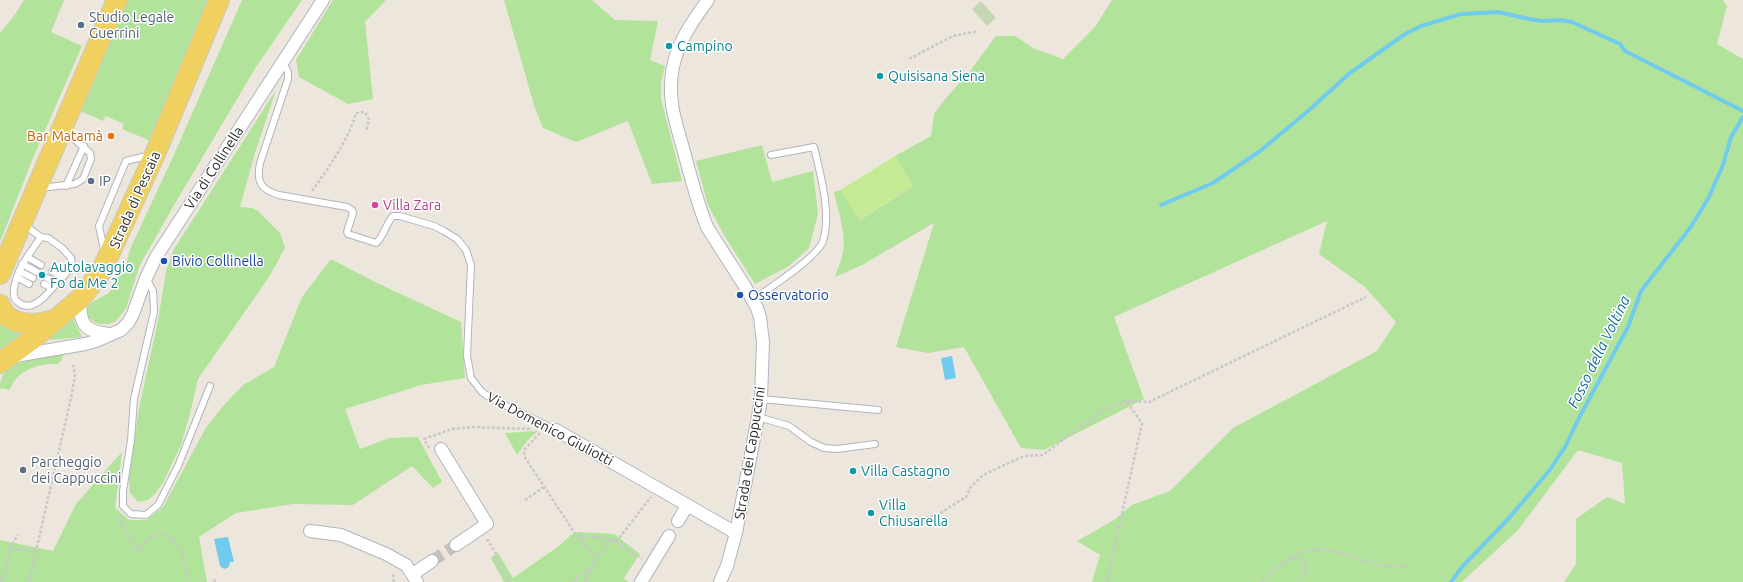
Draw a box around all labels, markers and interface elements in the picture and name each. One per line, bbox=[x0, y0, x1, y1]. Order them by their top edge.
place label: Studio Legale Guerrini bbox=[89, 9, 174, 42]
marker: Studio Legale Guerrini bbox=[76, 20, 86, 30]
place label: Campino bbox=[677, 38, 733, 54]
marker: Campino bbox=[664, 41, 674, 51]
place label: Quisisana Siena bbox=[888, 68, 985, 84]
marker: Quisisana Siena bbox=[875, 71, 885, 81]
street label: Via di Collinella bbox=[181, 123, 247, 213]
place label: Bar Matamà bbox=[27, 128, 103, 144]
marker: Bar Matamà bbox=[106, 131, 116, 141]
street label: Strada di Pescaia bbox=[106, 149, 164, 251]
place label: IP bbox=[99, 173, 111, 189]
marker: IP bbox=[86, 176, 96, 186]
place label: Villa Zara bbox=[383, 197, 441, 213]
marker: Villa Zara bbox=[370, 200, 380, 210]
place label: Bivio Collinella bbox=[172, 253, 264, 269]
marker: Bivio Collinella bbox=[159, 256, 169, 266]
place label: Autolavaggio Fo da Me 2 bbox=[50, 259, 133, 292]
marker: Autolavaggio Fo da Me 2 bbox=[37, 270, 47, 280]
place label: Osservatorio bbox=[748, 287, 829, 303]
marker: Osservatorio bbox=[735, 290, 745, 300]
water label: Fosso della Voltina bbox=[1564, 293, 1634, 411]
street label: Strada dei Cappuccini bbox=[731, 385, 769, 521]
street label: Via Domenico Giuliotti bbox=[484, 389, 616, 469]
place label: Parcheggio dei Cappuccini bbox=[31, 454, 121, 486]
place label: Villa Castagno bbox=[861, 463, 950, 479]
marker: Parcheggio dei Cappuccini bbox=[18, 465, 28, 475]
marker: Villa Castagno bbox=[848, 466, 858, 476]
place label: Villa Chiusarella bbox=[879, 497, 948, 530]
marker: Villa Chiusarella bbox=[866, 508, 876, 518]

